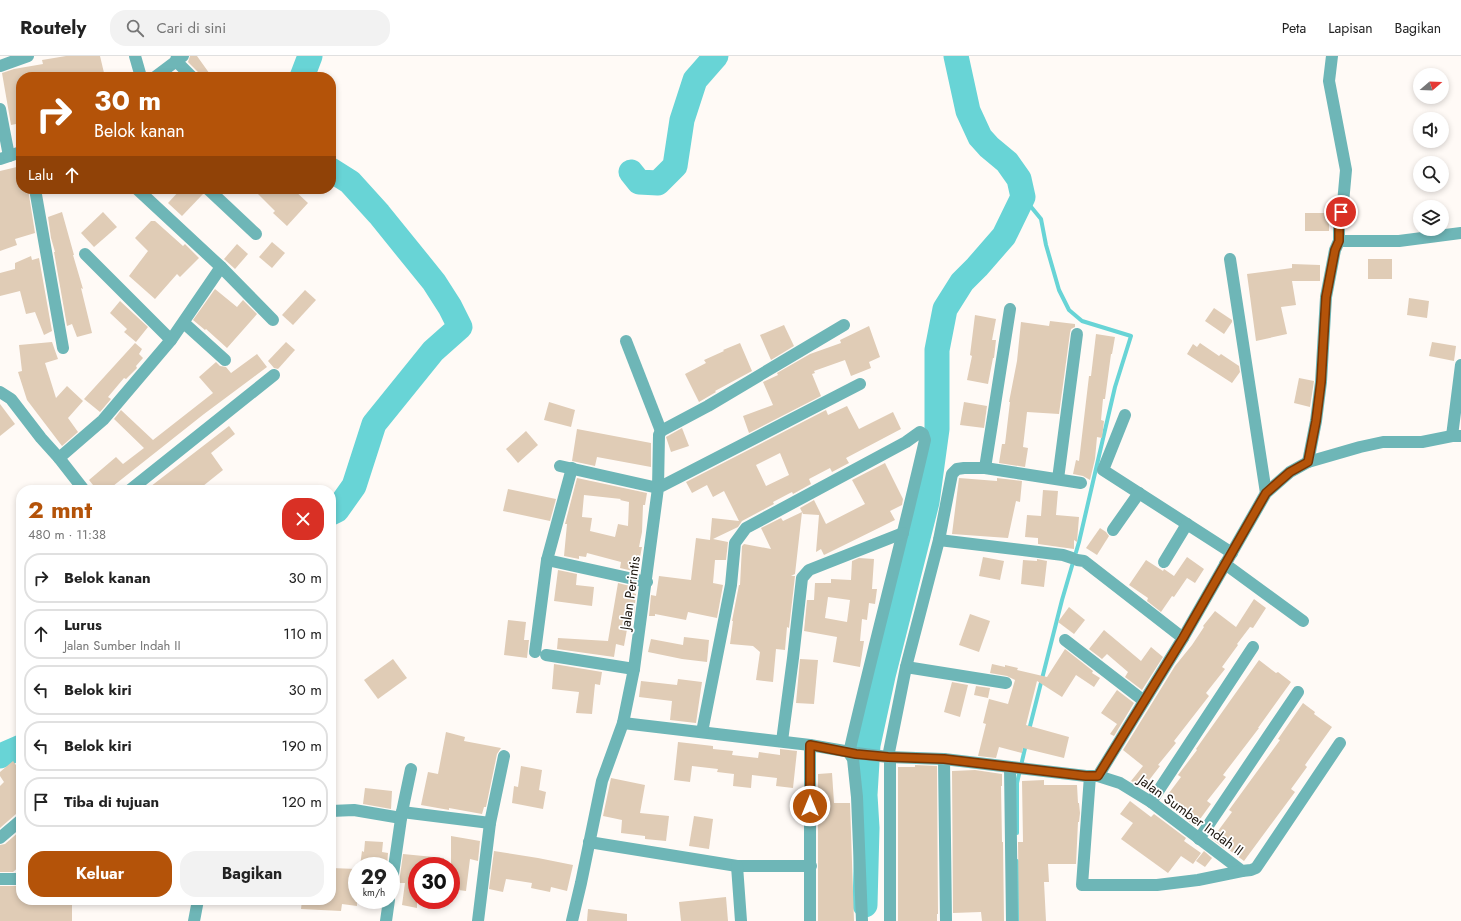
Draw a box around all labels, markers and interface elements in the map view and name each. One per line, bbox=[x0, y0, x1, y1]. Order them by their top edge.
search box bbox=[110, 10, 390, 46]
text: Routely bbox=[20, 14, 86, 41]
icon: search bbox=[124, 17, 146, 39]
text: Cari di sini bbox=[156, 17, 226, 39]
text: Peta bbox=[1282, 18, 1306, 38]
text: Lapisan bbox=[1328, 18, 1373, 38]
text: Bagikan bbox=[1395, 18, 1441, 38]
north arrow bbox=[1413, 68, 1449, 104]
map controls bbox=[1413, 68, 1449, 236]
text: 30 m bbox=[94, 80, 161, 121]
icon: right bbox=[28, 88, 80, 140]
button: sound bbox=[1413, 112, 1449, 148]
text: Belok kanan bbox=[94, 118, 185, 144]
button: search bbox=[1413, 156, 1449, 192]
text: Lalu bbox=[28, 164, 53, 186]
icon: ahead bbox=[61, 164, 83, 186]
pin bbox=[1324, 195, 1358, 229]
button: layers bbox=[1413, 200, 1449, 236]
icon: arrive bbox=[1330, 201, 1352, 223]
text: 2 mnt bbox=[28, 492, 92, 527]
button: close bbox=[282, 498, 324, 540]
text: 480 m · 11:38 bbox=[28, 525, 106, 544]
street label: Jalan Perintis bbox=[615, 554, 645, 633]
icon: right bbox=[30, 567, 52, 589]
text: Belok kanan bbox=[64, 567, 151, 589]
text: 30 m bbox=[289, 567, 322, 589]
text: Lurus bbox=[64, 614, 102, 636]
icon: ahead bbox=[30, 623, 52, 645]
text: 110 m bbox=[283, 623, 322, 645]
text: Jalan Sumber Indah II bbox=[64, 636, 181, 655]
icon: left bbox=[30, 679, 52, 701]
text: Belok kiri bbox=[64, 679, 132, 701]
text: 30 m bbox=[289, 679, 322, 701]
icon: left bbox=[30, 735, 52, 757]
text: Belok kiri bbox=[64, 735, 132, 757]
text: 190 m bbox=[281, 735, 322, 757]
street label: Jalan Sumber Indah II bbox=[1133, 769, 1248, 860]
position arrow bbox=[789, 785, 831, 827]
icon: arrive bbox=[30, 791, 52, 813]
text: Tiba di tujuan bbox=[64, 791, 159, 813]
text: 120 m bbox=[282, 791, 322, 813]
button: Keluar bbox=[28, 851, 172, 897]
button: Bagikan bbox=[180, 851, 324, 897]
speed limit sign: 30 bbox=[408, 857, 460, 909]
text: 29 bbox=[361, 863, 387, 892]
text: km/h bbox=[363, 885, 385, 900]

